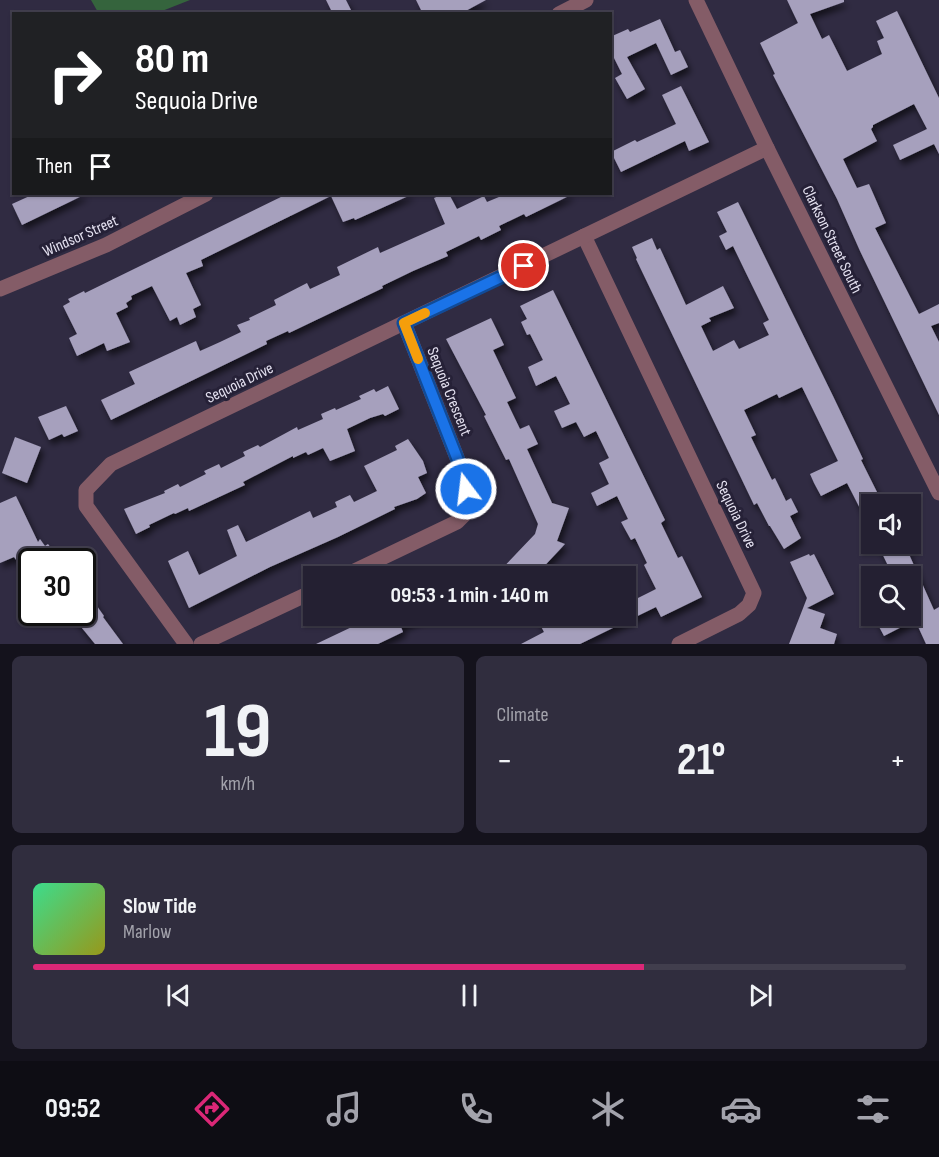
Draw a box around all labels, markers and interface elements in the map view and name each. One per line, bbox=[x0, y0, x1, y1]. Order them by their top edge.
text: 80 m bbox=[135, 34, 209, 85]
icon: right bbox=[36, 36, 114, 114]
text: Sequoia Drive bbox=[135, 85, 258, 117]
icon: arrive bbox=[84, 150, 117, 183]
text: Then bbox=[36, 153, 72, 180]
street label: Clarkson Street South bbox=[797, 183, 866, 297]
street label: Windsor Street bbox=[40, 211, 121, 261]
pin bbox=[498, 240, 549, 291]
icon: arrive bbox=[507, 249, 540, 282]
street label: Sequoia Crescent bbox=[422, 345, 475, 439]
street label: Sequoia Drive bbox=[203, 359, 277, 408]
position arrow bbox=[434, 457, 498, 521]
street label: Sequoia Drive bbox=[711, 478, 760, 552]
map controls bbox=[861, 494, 921, 626]
button: sound bbox=[861, 494, 921, 554]
speed limit sign: 30 bbox=[18, 548, 96, 626]
button: search bbox=[861, 566, 921, 626]
text: 09:53 · 1 min · 140 m bbox=[391, 582, 549, 609]
text: 19 bbox=[204, 686, 272, 779]
text: Climate bbox=[497, 703, 549, 727]
text: 21° bbox=[677, 733, 726, 788]
text: − bbox=[497, 741, 513, 781]
text: + bbox=[890, 741, 906, 781]
text: km/h bbox=[220, 772, 255, 796]
text: Slow Tide bbox=[123, 893, 197, 920]
text: Marlow bbox=[123, 920, 171, 944]
icon: previous bbox=[162, 979, 195, 1012]
icon: pause bbox=[453, 979, 486, 1012]
icon: next bbox=[744, 979, 777, 1012]
icon: directions bbox=[191, 1088, 233, 1130]
icon: music bbox=[323, 1088, 365, 1130]
icon: phone bbox=[455, 1088, 497, 1130]
icon: climate bbox=[587, 1088, 629, 1130]
icon: car bbox=[720, 1088, 762, 1130]
icon: filters bbox=[852, 1088, 894, 1130]
text: 09:52 bbox=[45, 1093, 100, 1125]

